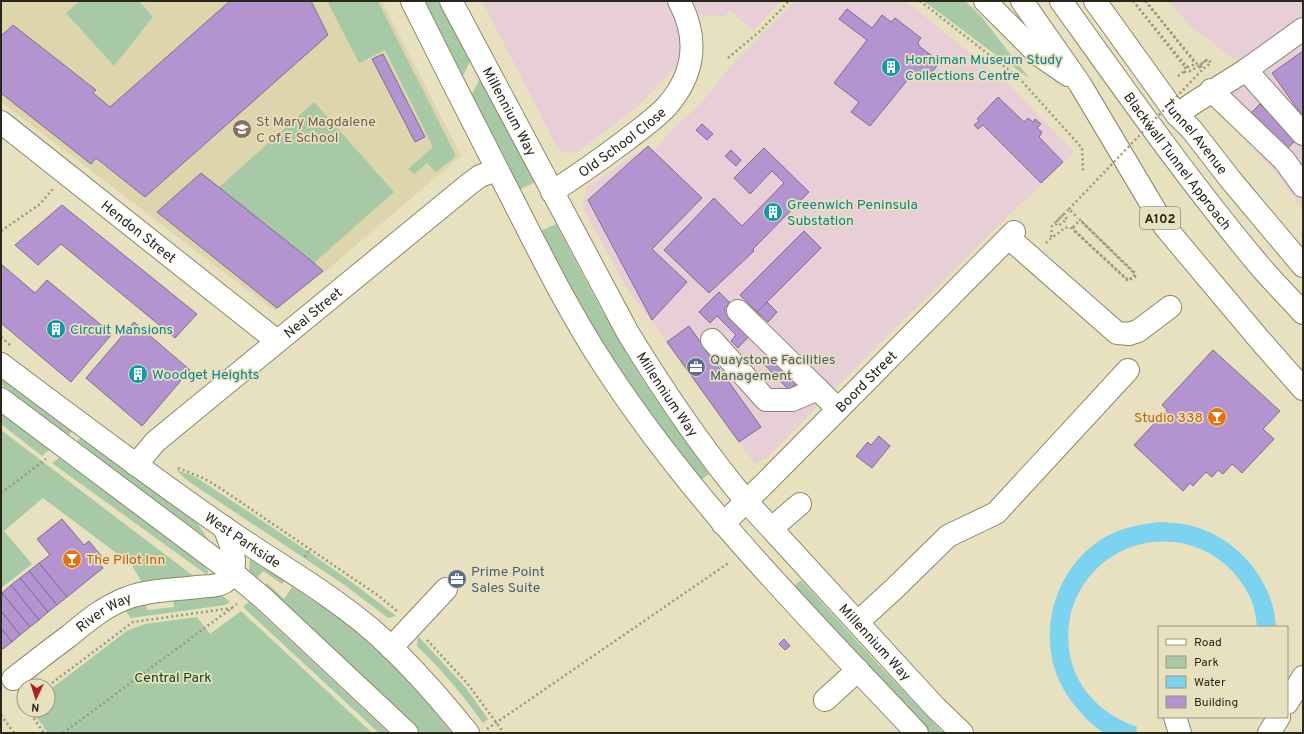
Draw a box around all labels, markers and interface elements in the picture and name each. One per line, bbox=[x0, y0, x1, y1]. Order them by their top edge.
place label: Horniman Museum Study Collections Centre bbox=[905, 52, 1063, 85]
building icon: Horniman Museum Study Collections Centre bbox=[880, 56, 902, 78]
street label: Millennium Way bbox=[478, 65, 539, 159]
street label: Blackwall Tunnel Approach bbox=[1119, 89, 1234, 234]
street label: Tunnel Avenue bbox=[1159, 97, 1230, 179]
street label: Old School Close bbox=[576, 105, 670, 182]
place label: St Mary Magdalene C of E School bbox=[256, 114, 376, 147]
school or university icon: St Mary Magdalene C of E School bbox=[231, 118, 253, 140]
place label: Greenwich Peninsula Substation bbox=[787, 197, 918, 230]
street label: Hendon Street bbox=[97, 198, 179, 268]
building icon: Greenwich Peninsula Substation bbox=[762, 201, 784, 223]
road number: A102 bbox=[1140, 207, 1180, 229]
street label: Neal Street bbox=[281, 285, 346, 342]
building icon: Circuit Mansions bbox=[45, 318, 67, 340]
place label: Circuit Mansions bbox=[70, 322, 173, 339]
street label: Boord Street bbox=[833, 348, 901, 417]
street label: Millennium Way bbox=[632, 349, 701, 441]
place label: Quaystone Facilities Management bbox=[710, 352, 836, 385]
office icon: Quaystone Facilities Management bbox=[685, 356, 707, 378]
building icon: Woodget Heights bbox=[127, 363, 149, 385]
place label: Woodget Heights bbox=[152, 367, 259, 384]
bar icon: Studio 338 bbox=[1206, 406, 1228, 428]
place label: Studio 338 bbox=[1134, 410, 1203, 427]
street label: West Parkside bbox=[201, 509, 283, 572]
bar icon: The Pilot Inn bbox=[61, 548, 83, 570]
place label: The Pilot Inn bbox=[86, 552, 165, 569]
place label: Prime Point Sales Suite bbox=[471, 564, 545, 597]
office icon: Prime Point Sales Suite bbox=[446, 568, 468, 590]
street label: River Way bbox=[73, 590, 134, 637]
street label: Millennium Way bbox=[835, 601, 914, 685]
legend bbox=[1158, 626, 1288, 718]
text: Road bbox=[1194, 635, 1222, 651]
text: Park bbox=[1194, 655, 1219, 671]
park label: Central Park bbox=[134, 670, 212, 687]
text: Water bbox=[1194, 675, 1226, 691]
north arrow bbox=[16, 678, 56, 718]
text: Building bbox=[1194, 695, 1238, 711]
text: N bbox=[31, 700, 40, 714]

